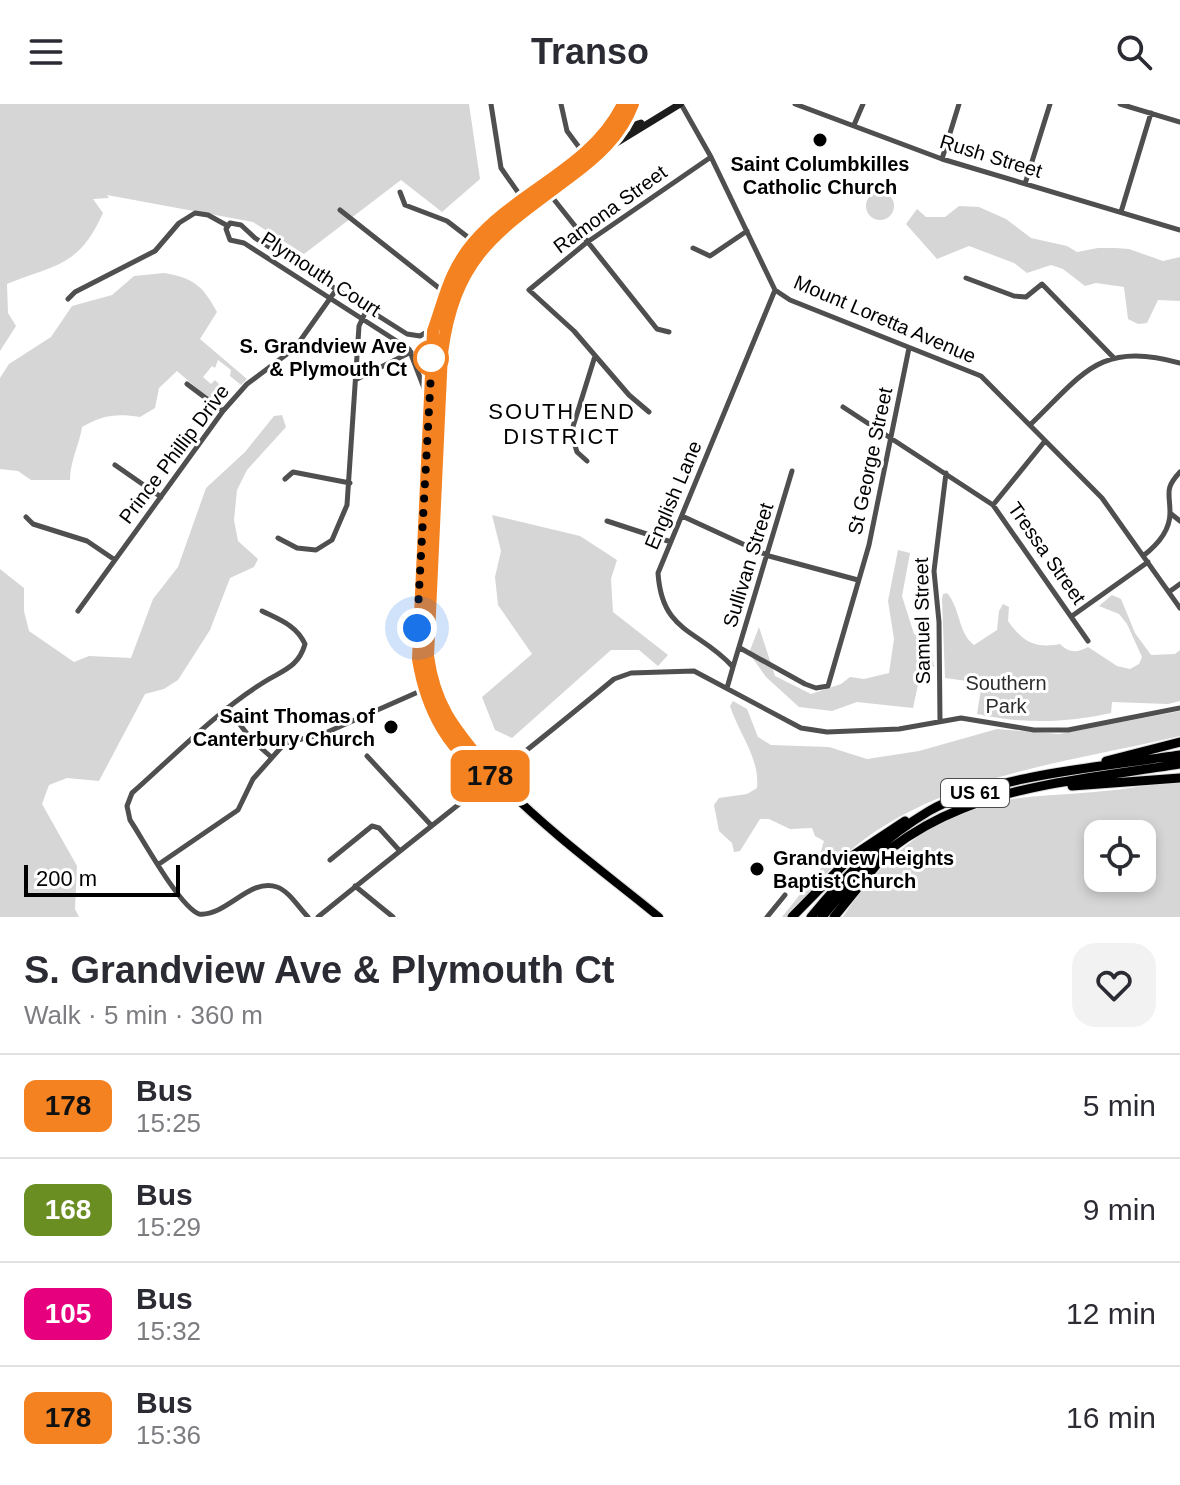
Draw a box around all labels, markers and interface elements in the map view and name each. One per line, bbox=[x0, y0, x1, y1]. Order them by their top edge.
icon: menu bbox=[24, 30, 68, 74]
icon: search bbox=[1112, 30, 1156, 74]
text: Transo bbox=[531, 31, 649, 72]
street label: Rush Street bbox=[937, 130, 1045, 182]
marker: Saint Columbkilles Catholic Church bbox=[811, 131, 829, 149]
place label: Saint Columbkilles Catholic Church bbox=[731, 153, 909, 198]
street label: Ramona Street bbox=[549, 160, 671, 257]
street label: Plymouth Court bbox=[257, 227, 385, 321]
street label: Mount Loretta Avenue bbox=[791, 271, 979, 367]
place label: S. Grandview Ave & Plymouth Ct bbox=[240, 335, 407, 380]
marker: S. Grandview Ave & Plymouth Ct bbox=[414, 341, 448, 375]
street label: Prince Phillip Drive bbox=[115, 380, 233, 528]
street label: St George Street bbox=[844, 385, 896, 537]
district label: SOUTH END DISTRICT bbox=[488, 399, 636, 449]
street label: English Lane bbox=[640, 437, 706, 553]
street label: Tressa Street bbox=[1004, 498, 1090, 609]
street label: Sullivan Street bbox=[719, 500, 777, 630]
street label: Samuel Street bbox=[910, 557, 934, 685]
your location bbox=[397, 608, 437, 648]
park label: Southern Park bbox=[965, 672, 1047, 717]
place label: Saint Thomas of Canterbury Church bbox=[193, 705, 375, 750]
marker: Saint Thomas of Canterbury Church bbox=[382, 718, 400, 736]
line badge: 178 bbox=[444, 750, 536, 802]
text: 178 bbox=[467, 760, 513, 791]
road number: US 61 bbox=[941, 779, 1009, 807]
map controls bbox=[1084, 820, 1156, 892]
button: locate bbox=[1084, 820, 1156, 892]
place label: Grandview Heights Baptist Church bbox=[773, 847, 954, 892]
marker: Grandview Heights Baptist Church bbox=[748, 860, 766, 878]
scale bar bbox=[24, 861, 180, 897]
text: 200 m bbox=[36, 866, 97, 891]
button: heart bbox=[1072, 943, 1156, 1027]
text: S. Grandview Ave & Plymouth Ct bbox=[24, 949, 615, 991]
text: Walk · 5 min · 360 m bbox=[24, 1000, 263, 1030]
text: Bus bbox=[136, 1074, 193, 1107]
text: 5 min bbox=[1083, 1089, 1156, 1122]
text: 178 bbox=[45, 1090, 91, 1121]
text: 15:25 bbox=[136, 1108, 201, 1138]
text: Bus bbox=[136, 1178, 193, 1211]
text: 9 min bbox=[1083, 1193, 1156, 1226]
text: 168 bbox=[45, 1194, 91, 1225]
text: 15:29 bbox=[136, 1212, 201, 1242]
text: Bus bbox=[136, 1282, 193, 1315]
text: 12 min bbox=[1066, 1297, 1156, 1330]
text: 105 bbox=[45, 1298, 91, 1329]
text: 15:32 bbox=[136, 1316, 201, 1346]
text: Bus bbox=[136, 1386, 193, 1419]
text: 16 min bbox=[1066, 1401, 1156, 1434]
text: 178 bbox=[45, 1402, 91, 1433]
text: 15:36 bbox=[136, 1420, 201, 1450]

